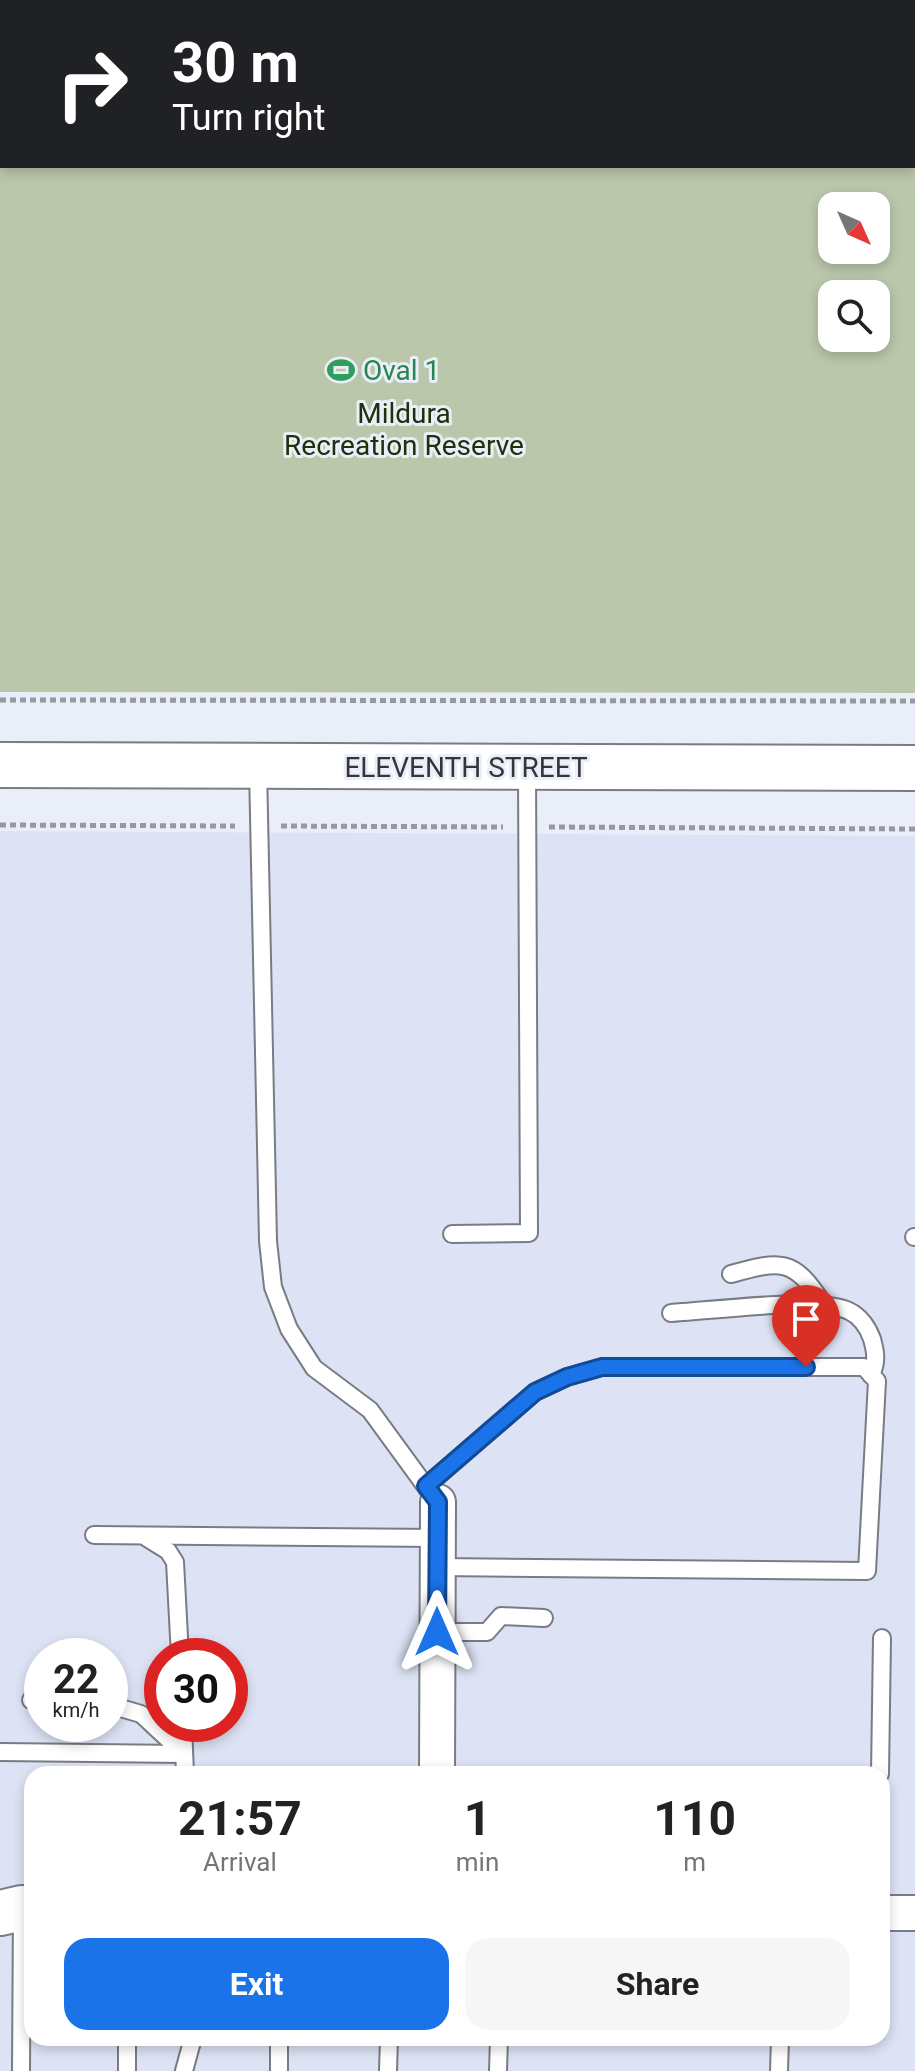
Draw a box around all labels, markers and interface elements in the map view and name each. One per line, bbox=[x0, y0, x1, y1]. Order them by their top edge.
text: 30 m bbox=[172, 30, 299, 96]
icon: right bbox=[40, 32, 144, 136]
text: Turn right bbox=[172, 97, 325, 139]
north arrow bbox=[818, 192, 890, 264]
map controls bbox=[818, 192, 890, 352]
button: search bbox=[818, 280, 890, 352]
place label: Oval 1 bbox=[363, 354, 440, 387]
sports icon: Oval 1 bbox=[326, 355, 356, 385]
park label: Mildura Recreation Reserve bbox=[284, 397, 524, 462]
street label: ELEVENTH STREET bbox=[344, 751, 588, 784]
pin bbox=[772, 1285, 840, 1367]
icon: arrive bbox=[784, 1297, 828, 1341]
position arrow bbox=[395, 1590, 479, 1674]
speed limit sign: 30 bbox=[144, 1638, 248, 1742]
text: 22 bbox=[53, 1656, 99, 1703]
text: km/h bbox=[53, 1698, 99, 1722]
text: 21:57 bbox=[178, 1790, 302, 1847]
text: 1 bbox=[464, 1790, 491, 1847]
text: 110 bbox=[653, 1790, 736, 1847]
text: Arrival bbox=[203, 1847, 277, 1877]
text: min bbox=[456, 1847, 499, 1877]
text: m bbox=[683, 1847, 706, 1877]
button: Exit bbox=[64, 1938, 449, 2030]
button: Share bbox=[465, 1938, 850, 2030]

